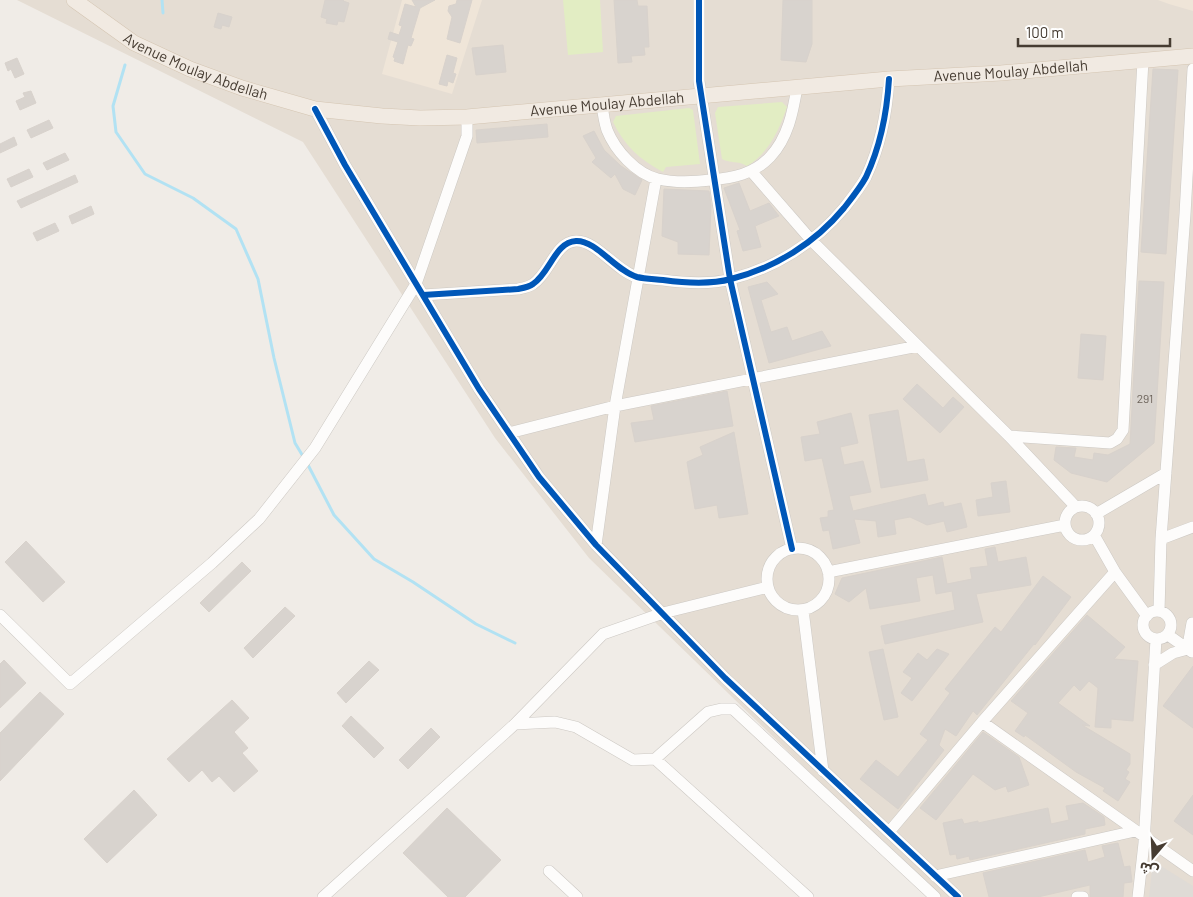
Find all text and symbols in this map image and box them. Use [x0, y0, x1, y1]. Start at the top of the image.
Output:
scale bar [1018, 15, 1170, 47]
text: 100 m [1026, 23, 1064, 41]
street label: Avenue Moulay Abdellah [120, 28, 270, 103]
street label: Avenue Moulay Abdellah [933, 55, 1089, 85]
street label: Avenue Moulay Abdellah [529, 87, 685, 119]
house number: 291 [1137, 391, 1153, 405]
north arrow [1128, 832, 1178, 882]
text: ش [1137, 859, 1160, 881]

